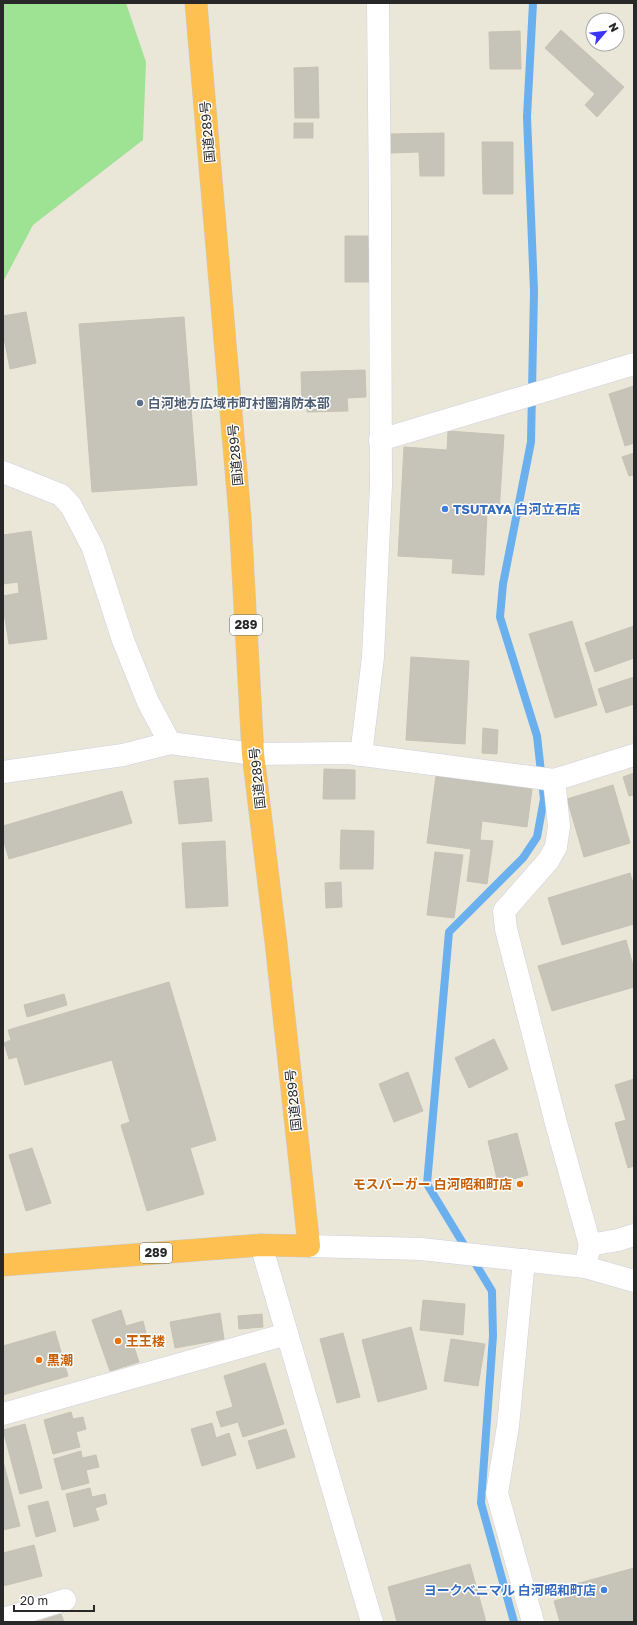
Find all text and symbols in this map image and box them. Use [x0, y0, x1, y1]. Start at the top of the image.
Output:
north arrow [585, 12, 625, 52]
text: N [607, 20, 622, 34]
street label: 国道289号 [196, 100, 218, 164]
place label: 白河地方広域市町村圏消防本部 [148, 395, 330, 411]
marker: 白河地方広域市町村圏消防本部 [135, 398, 145, 408]
street label: 国道289号 [224, 423, 246, 487]
place label: TSUTAYA 白河立石店 [453, 501, 581, 517]
marker: TSUTAYA 白河立石店 [440, 504, 450, 514]
road number: 289 [230, 615, 262, 635]
street label: 国道289号 [246, 746, 268, 810]
street label: 国道289号 [282, 1068, 304, 1132]
place label: モスバーガー 白河昭和町店 [353, 1176, 512, 1192]
marker: モスバーガー 白河昭和町店 [515, 1179, 525, 1189]
road number: 289 [140, 1243, 172, 1263]
place label: 王王楼 [126, 1333, 165, 1349]
marker: 王王楼 [113, 1336, 123, 1346]
place label: 黒潮 [47, 1352, 73, 1368]
marker: 黒潮 [34, 1355, 44, 1365]
place label: ヨークベニマル 白河昭和町店 [424, 1582, 596, 1598]
marker: ヨークベニマル 白河昭和町店 [599, 1585, 609, 1595]
scale bar [14, 1587, 94, 1613]
text: 20 m [20, 1593, 48, 1608]

